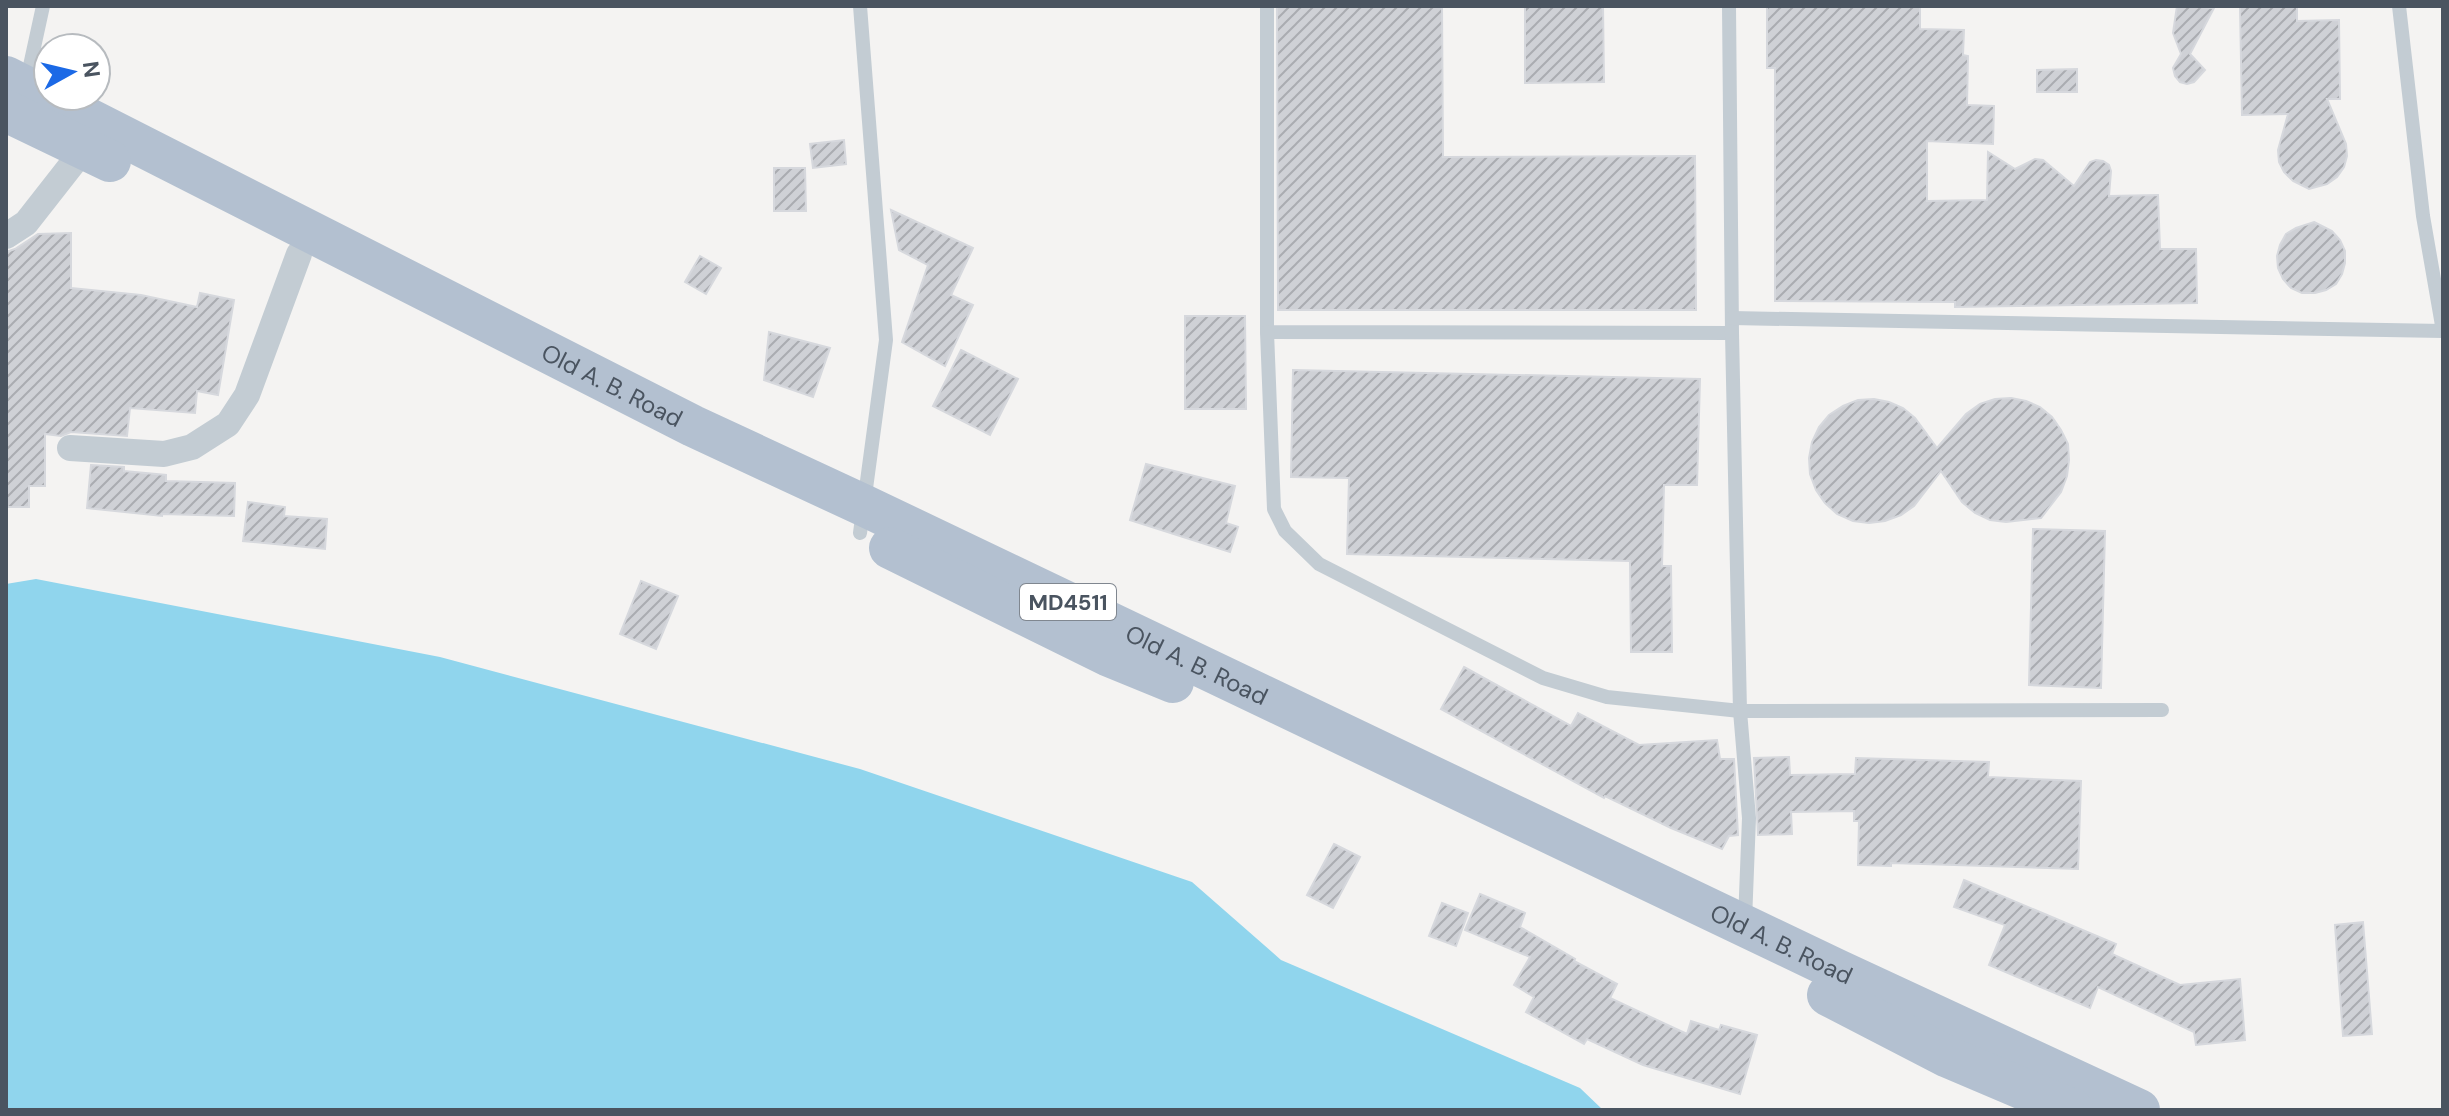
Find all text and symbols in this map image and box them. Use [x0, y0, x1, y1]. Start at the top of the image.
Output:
north arrow [32, 32, 112, 112]
text: N [76, 59, 107, 79]
street label: Old A. B. Road [537, 336, 688, 434]
road number: MD4511 [1020, 584, 1116, 620]
street label: Old A. B. Road [1121, 617, 1273, 712]
street label: Old A. B. Road [1705, 896, 1858, 991]

